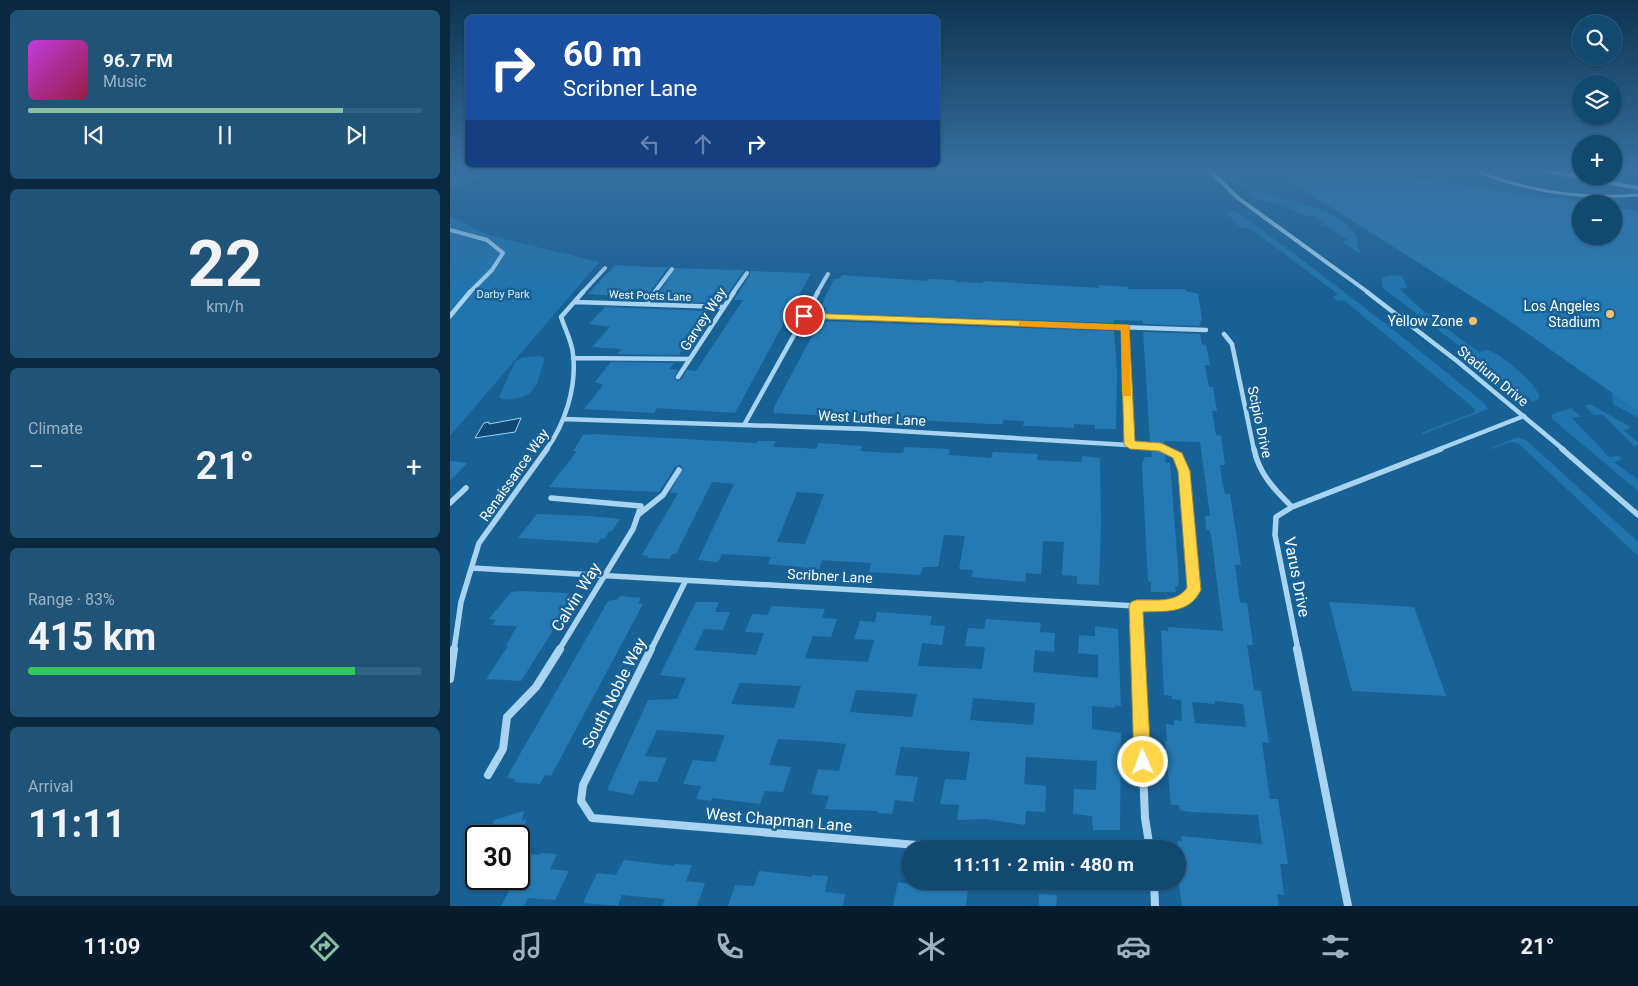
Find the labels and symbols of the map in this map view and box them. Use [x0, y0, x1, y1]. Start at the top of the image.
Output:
street label: Garvey Way [677, 284, 730, 354]
park label: Darby Park [476, 288, 530, 301]
street label: West Poets Lane [609, 288, 691, 304]
pin [783, 295, 825, 337]
place label: Los Angeles Stadium [1524, 298, 1600, 330]
marker: Los Angeles Stadium [1604, 308, 1616, 320]
place label: Yellow Zone [1387, 313, 1463, 329]
marker: Yellow Zone [1467, 315, 1479, 327]
street label: Stadium Drive [1454, 342, 1532, 410]
street label: Scipio Drive [1245, 385, 1275, 459]
street label: West Luther Lane [818, 407, 926, 429]
street label: Renaissance Way [476, 425, 552, 524]
street label: Varus Drive [1280, 535, 1314, 619]
street label: Calvin Way [547, 559, 605, 635]
street label: Scribner Lane [787, 566, 873, 586]
street label: South Noble Way [578, 634, 650, 751]
position arrow [1116, 735, 1168, 787]
street label: West Chapman Lane [705, 804, 853, 836]
speed limit sign: 30 [465, 825, 530, 890]

